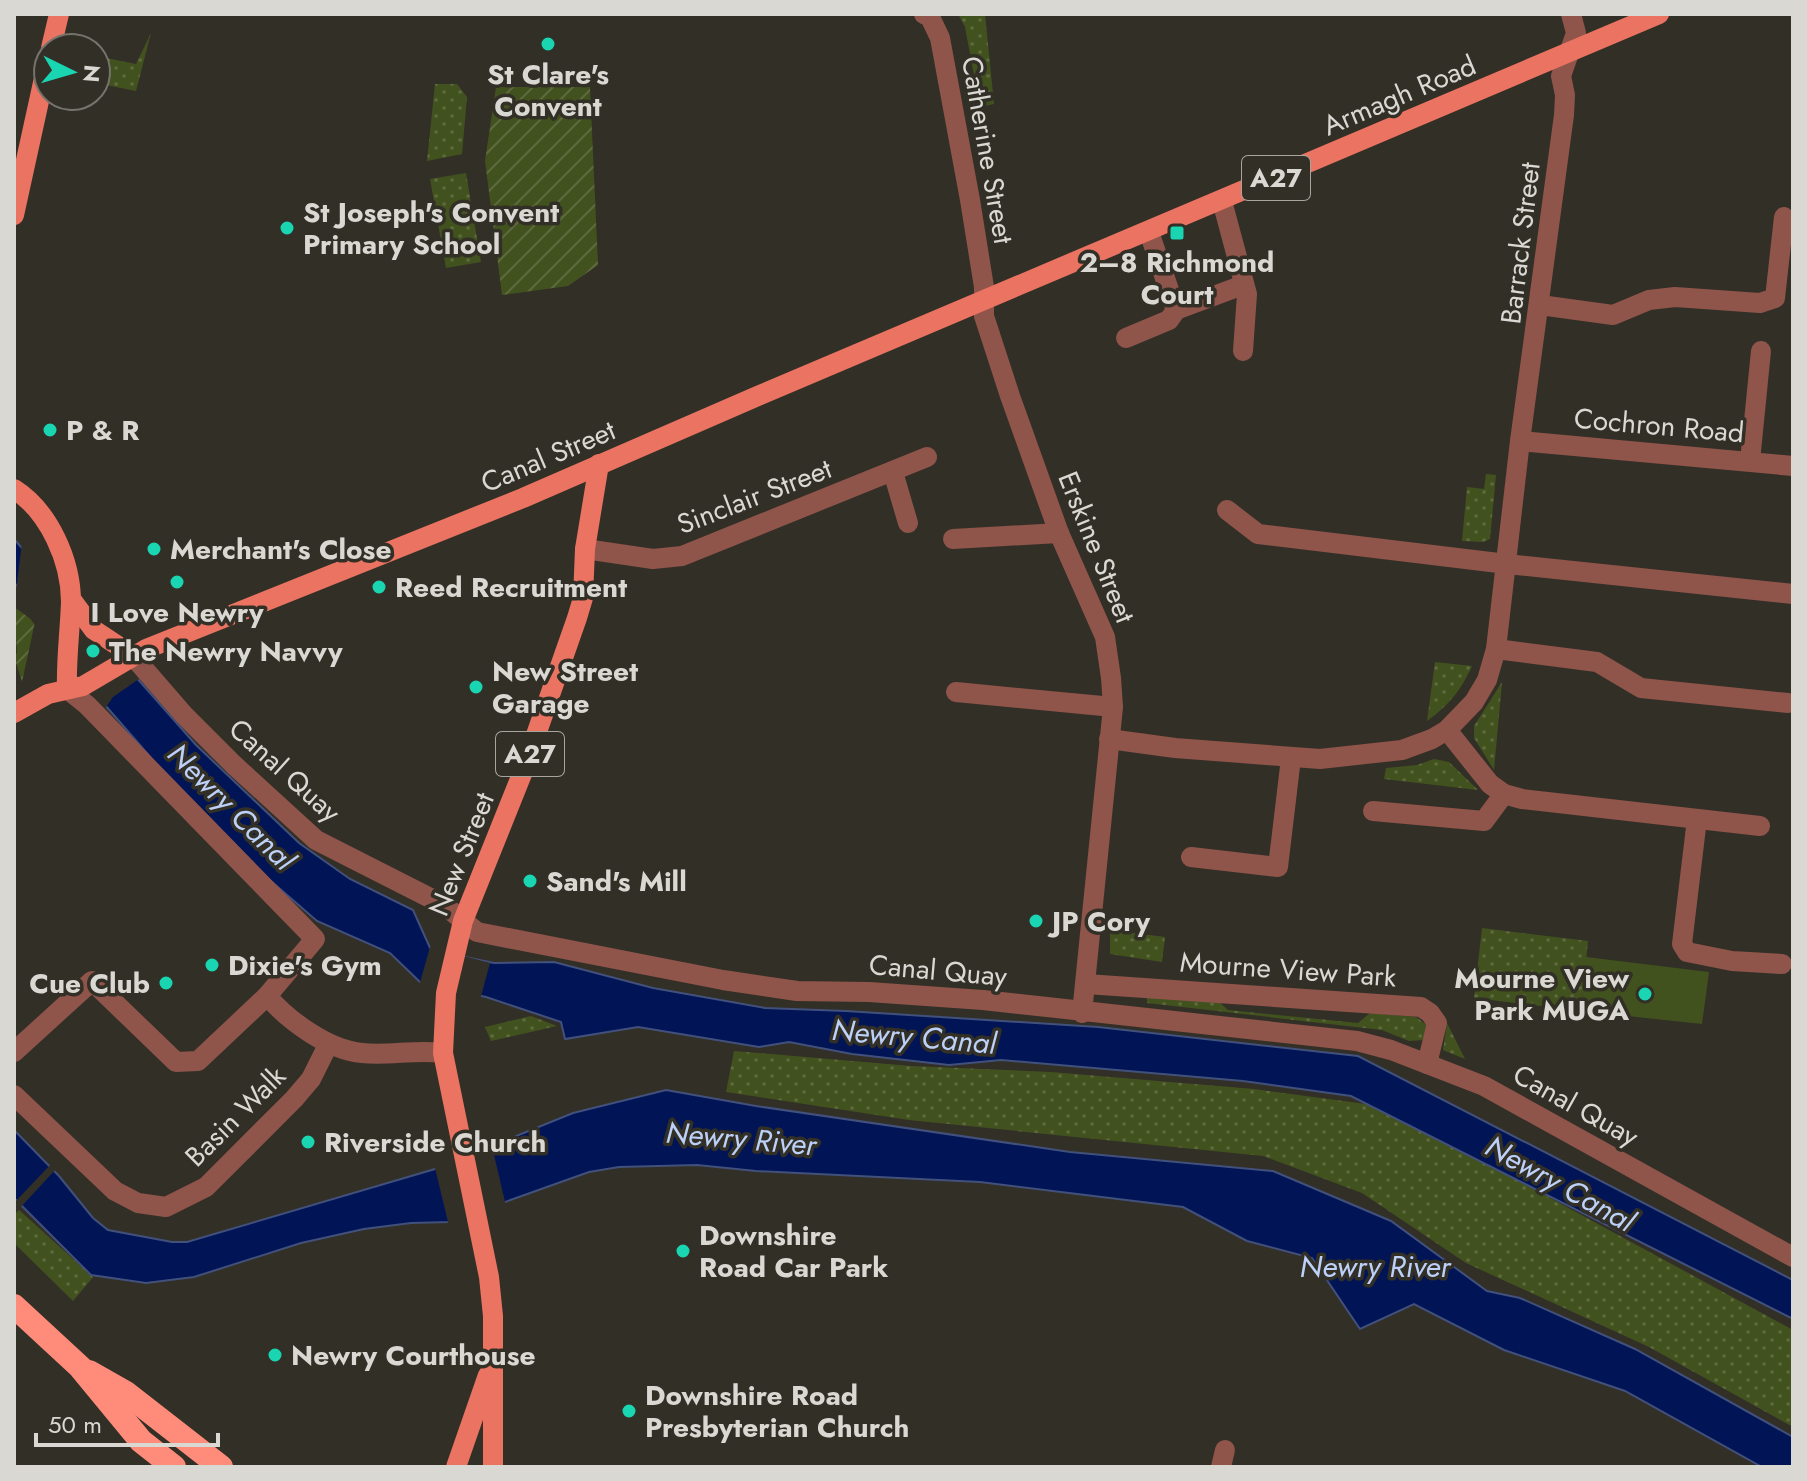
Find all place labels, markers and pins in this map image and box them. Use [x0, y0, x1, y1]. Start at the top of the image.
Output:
marker: St Clare's Convent [539, 35, 557, 53]
place label: St Clare's Convent [487, 54, 609, 127]
place label: St Joseph's Convent Primary School [303, 192, 559, 265]
marker: St Joseph's Convent Primary School [278, 219, 296, 237]
marker: 2–8 Richmond Court [1168, 224, 1186, 242]
place label: 2–8 Richmond Court [1080, 242, 1274, 315]
place label: P & R [66, 410, 139, 451]
marker: P & R [41, 421, 59, 439]
place label: Merchant's Close [170, 529, 391, 570]
marker: Merchant's Close [145, 540, 163, 558]
place label: Reed Recruitment [395, 567, 627, 608]
marker: I Love Newry [168, 573, 186, 591]
marker: Reed Recruitment [370, 578, 388, 596]
place label: I Love Newry [90, 592, 264, 633]
place label: The Newry Navvy [109, 631, 343, 672]
marker: The Newry Navvy [84, 642, 102, 660]
place label: New Street Garage [492, 651, 638, 724]
marker: New Street Garage [467, 678, 485, 696]
place label: Sand's Mill [546, 861, 687, 902]
marker: Sand's Mill [521, 872, 539, 890]
place label: JP Cory [1047, 901, 1151, 942]
marker: JP Cory [1027, 912, 1045, 930]
place label: Dixie's Gym [228, 945, 382, 986]
marker: Dixie's Gym [203, 956, 221, 974]
place label: Mourne View Park MUGA [1454, 958, 1630, 1031]
place label: Cue Club [29, 963, 150, 1004]
marker: Cue Club [157, 974, 175, 992]
marker: Mourne View Park MUGA [1636, 985, 1654, 1003]
place label: Riverside Church [324, 1122, 546, 1163]
marker: Riverside Church [299, 1133, 317, 1151]
place label: Downshire Road Car Park [699, 1215, 888, 1288]
marker: Downshire Road Car Park [674, 1242, 692, 1260]
place label: Newry Courthouse [291, 1335, 536, 1376]
marker: Newry Courthouse [266, 1346, 284, 1364]
place label: Downshire Road Presbyterian Church [645, 1375, 910, 1448]
marker: Downshire Road Presbyterian Church [620, 1402, 638, 1420]

